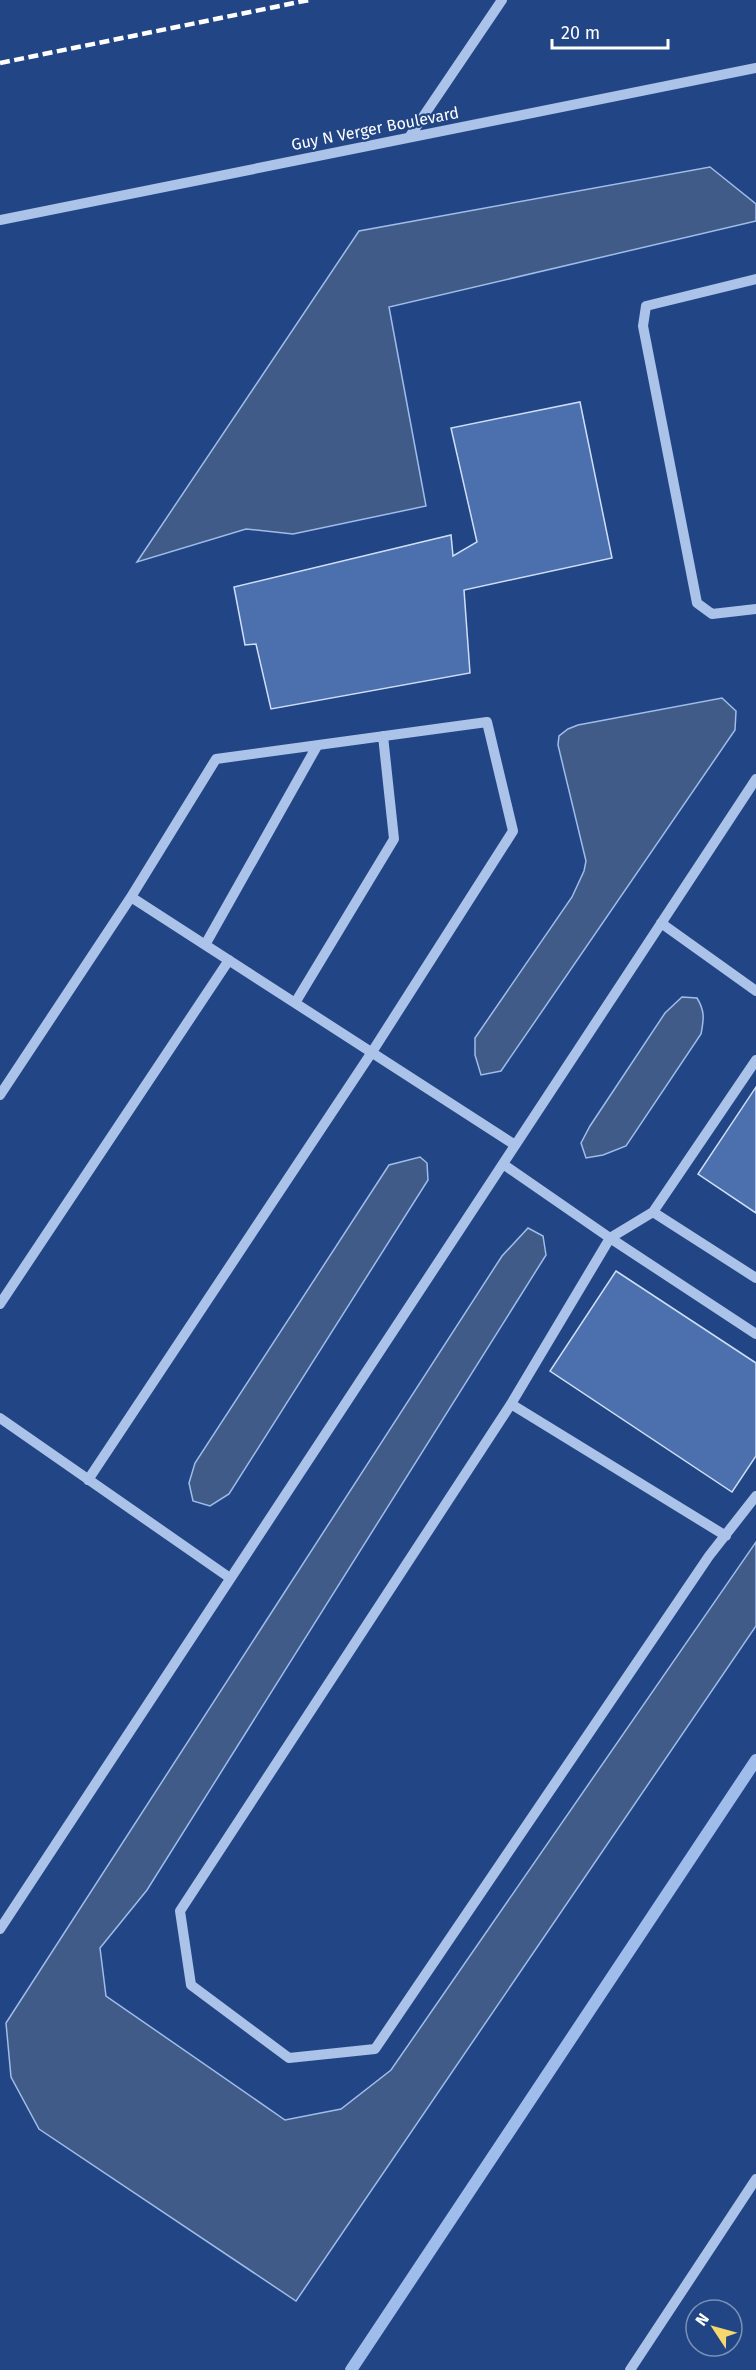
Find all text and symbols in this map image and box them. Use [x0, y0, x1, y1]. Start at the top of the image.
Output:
scale bar [552, 12, 668, 50]
text: 20 m [561, 22, 600, 44]
street label: Guy N Verger Boulevard [290, 103, 460, 154]
north arrow [684, 2298, 744, 2358]
text: N [691, 2310, 713, 2329]

